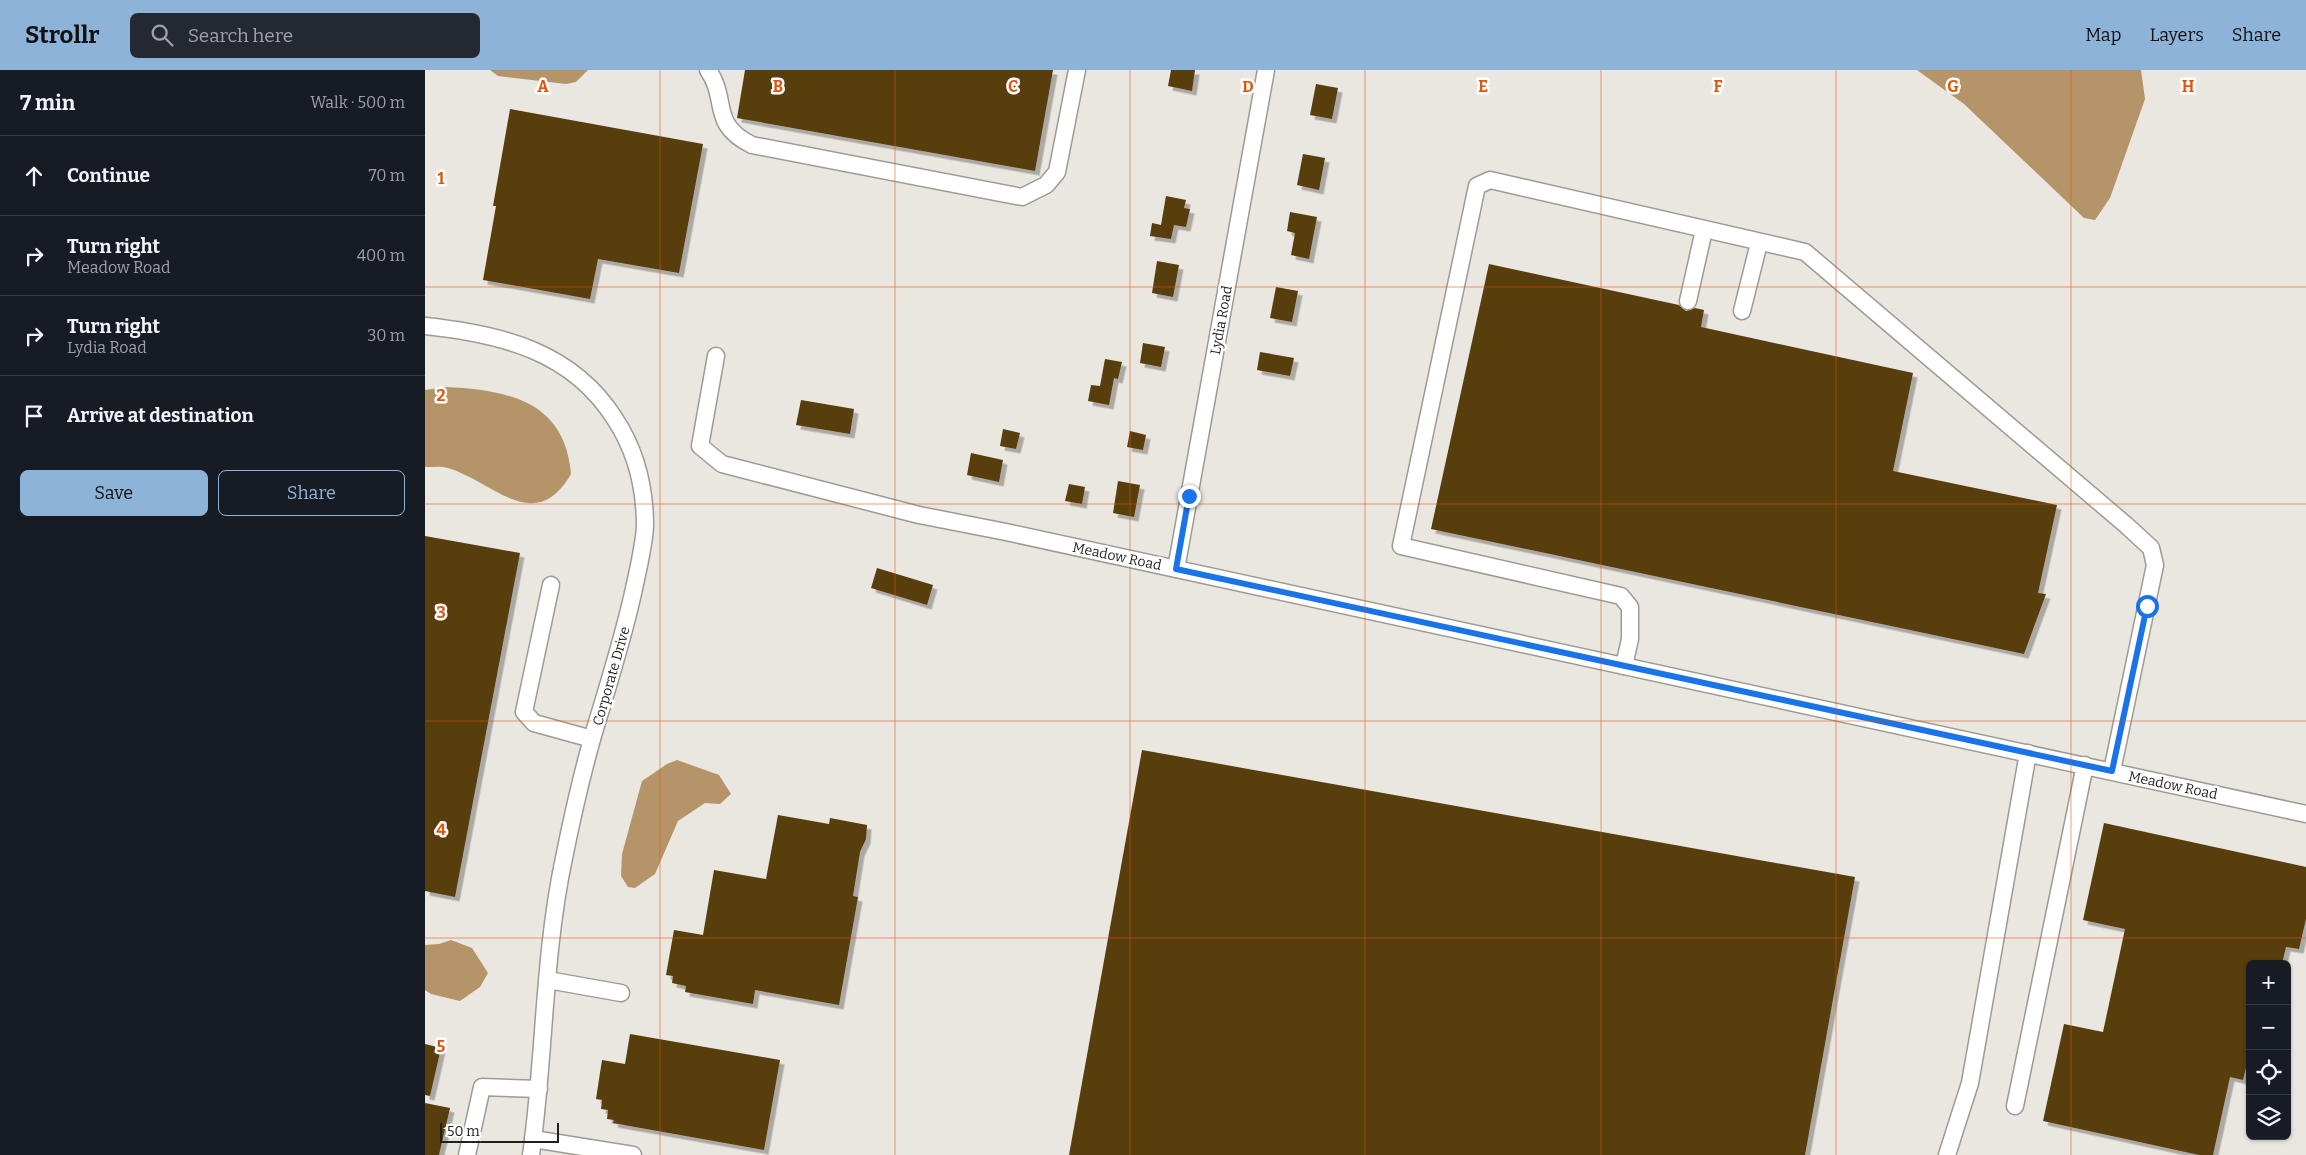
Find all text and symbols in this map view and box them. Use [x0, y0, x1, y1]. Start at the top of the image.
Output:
search box [130, 13, 480, 58]
text: Strollr [25, 21, 100, 49]
icon: search [148, 21, 176, 49]
text: Search here [188, 24, 293, 47]
text: Map [2085, 24, 2121, 46]
text: Layers [2149, 24, 2204, 46]
text: Share [2232, 24, 2281, 46]
text: A [537, 77, 549, 96]
text: B [773, 77, 783, 96]
text: C [1008, 77, 1018, 96]
text: D [1242, 77, 1254, 96]
text: E [1478, 77, 1488, 96]
text: F [1714, 77, 1723, 96]
text: G [1947, 77, 1959, 96]
text: H [2182, 77, 2195, 96]
text: 7 min [20, 90, 75, 116]
text: Walk · 500 m [310, 93, 405, 112]
icon: ahead [20, 162, 48, 190]
text: Continue [67, 164, 150, 187]
text: 70 m [369, 166, 405, 185]
text: 1 [438, 169, 445, 188]
text: Turn right [67, 235, 160, 258]
icon: right [20, 242, 48, 270]
text: 400 m [357, 246, 405, 265]
text: Meadow Road [67, 258, 171, 277]
street label: Lydia Road [1207, 284, 1236, 356]
text: Turn right [67, 315, 160, 338]
icon: right [20, 322, 48, 350]
text: 30 m [367, 326, 405, 345]
text: Lydia Road [67, 338, 147, 357]
text: 2 [436, 386, 446, 405]
icon: arrive [20, 402, 48, 430]
text: Arrive at destination [67, 404, 254, 427]
button: Save [20, 470, 208, 516]
button: Share [218, 470, 405, 516]
route end [1178, 485, 1201, 508]
street label: Meadow Road [1071, 539, 1163, 574]
route start [2136, 595, 2159, 618]
text: 3 [436, 603, 446, 622]
street label: Corporate Drive [589, 625, 634, 728]
street label: Meadow Road [2127, 768, 2219, 803]
text: 4 [436, 820, 446, 839]
map controls [2246, 960, 2291, 1140]
button: + [2246, 960, 2291, 1005]
button: − [2246, 1005, 2291, 1050]
text: 5 [437, 1037, 446, 1056]
button: locate [2246, 1050, 2291, 1095]
button: layers [2246, 1095, 2291, 1140]
scale bar [440, 1120, 559, 1143]
text: 50 m [447, 1123, 480, 1140]

